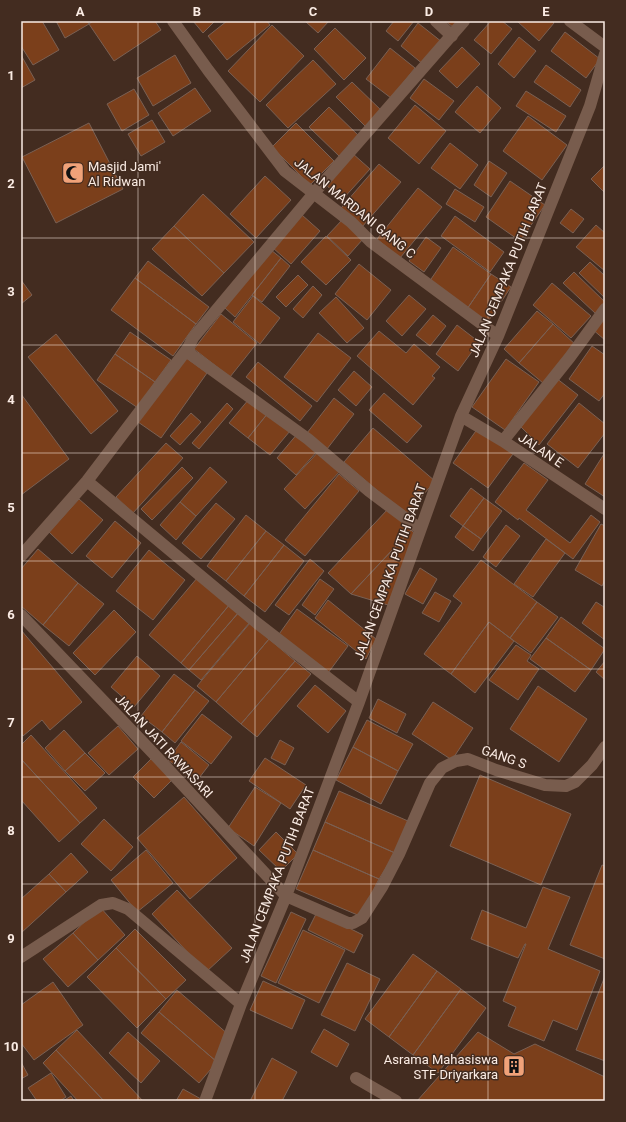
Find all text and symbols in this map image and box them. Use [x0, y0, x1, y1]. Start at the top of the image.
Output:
text: A [76, 4, 85, 19]
text: B [193, 4, 201, 19]
text: C [309, 4, 318, 19]
text: D [425, 4, 433, 19]
text: E [542, 4, 550, 19]
text: 1 [7, 68, 15, 83]
street label: JALAN MARDANI GANG C [291, 154, 419, 262]
place label: Masjid Jami' Al Ridwan [88, 159, 161, 189]
mosque icon: Masjid Jami' Al Ridwan [60, 160, 86, 186]
text: 2 [7, 176, 15, 191]
street label: JALAN CEMPAKA PUTIH BARAT [466, 180, 550, 359]
text: 3 [7, 284, 15, 299]
text: 4 [7, 392, 15, 407]
street label: JALAN E [516, 430, 566, 470]
street label: JALAN CEMPAKA PUTIH BARAT [351, 481, 429, 662]
text: 5 [7, 500, 15, 515]
text: 6 [7, 607, 15, 622]
street label: JALAN JATI RAWASARI [112, 691, 216, 801]
text: 7 [7, 715, 15, 730]
street label: GANG S [480, 742, 529, 772]
street label: JALAN CEMPAKA PUTIH BARAT [237, 785, 318, 965]
text: 8 [7, 823, 15, 838]
text: 9 [7, 931, 15, 946]
text: 10 [4, 1039, 18, 1054]
place label: Asrama Mahasiswa STF Driyarkara [384, 1052, 498, 1082]
building icon: Asrama Mahasiswa STF Driyarkara [501, 1053, 527, 1079]

